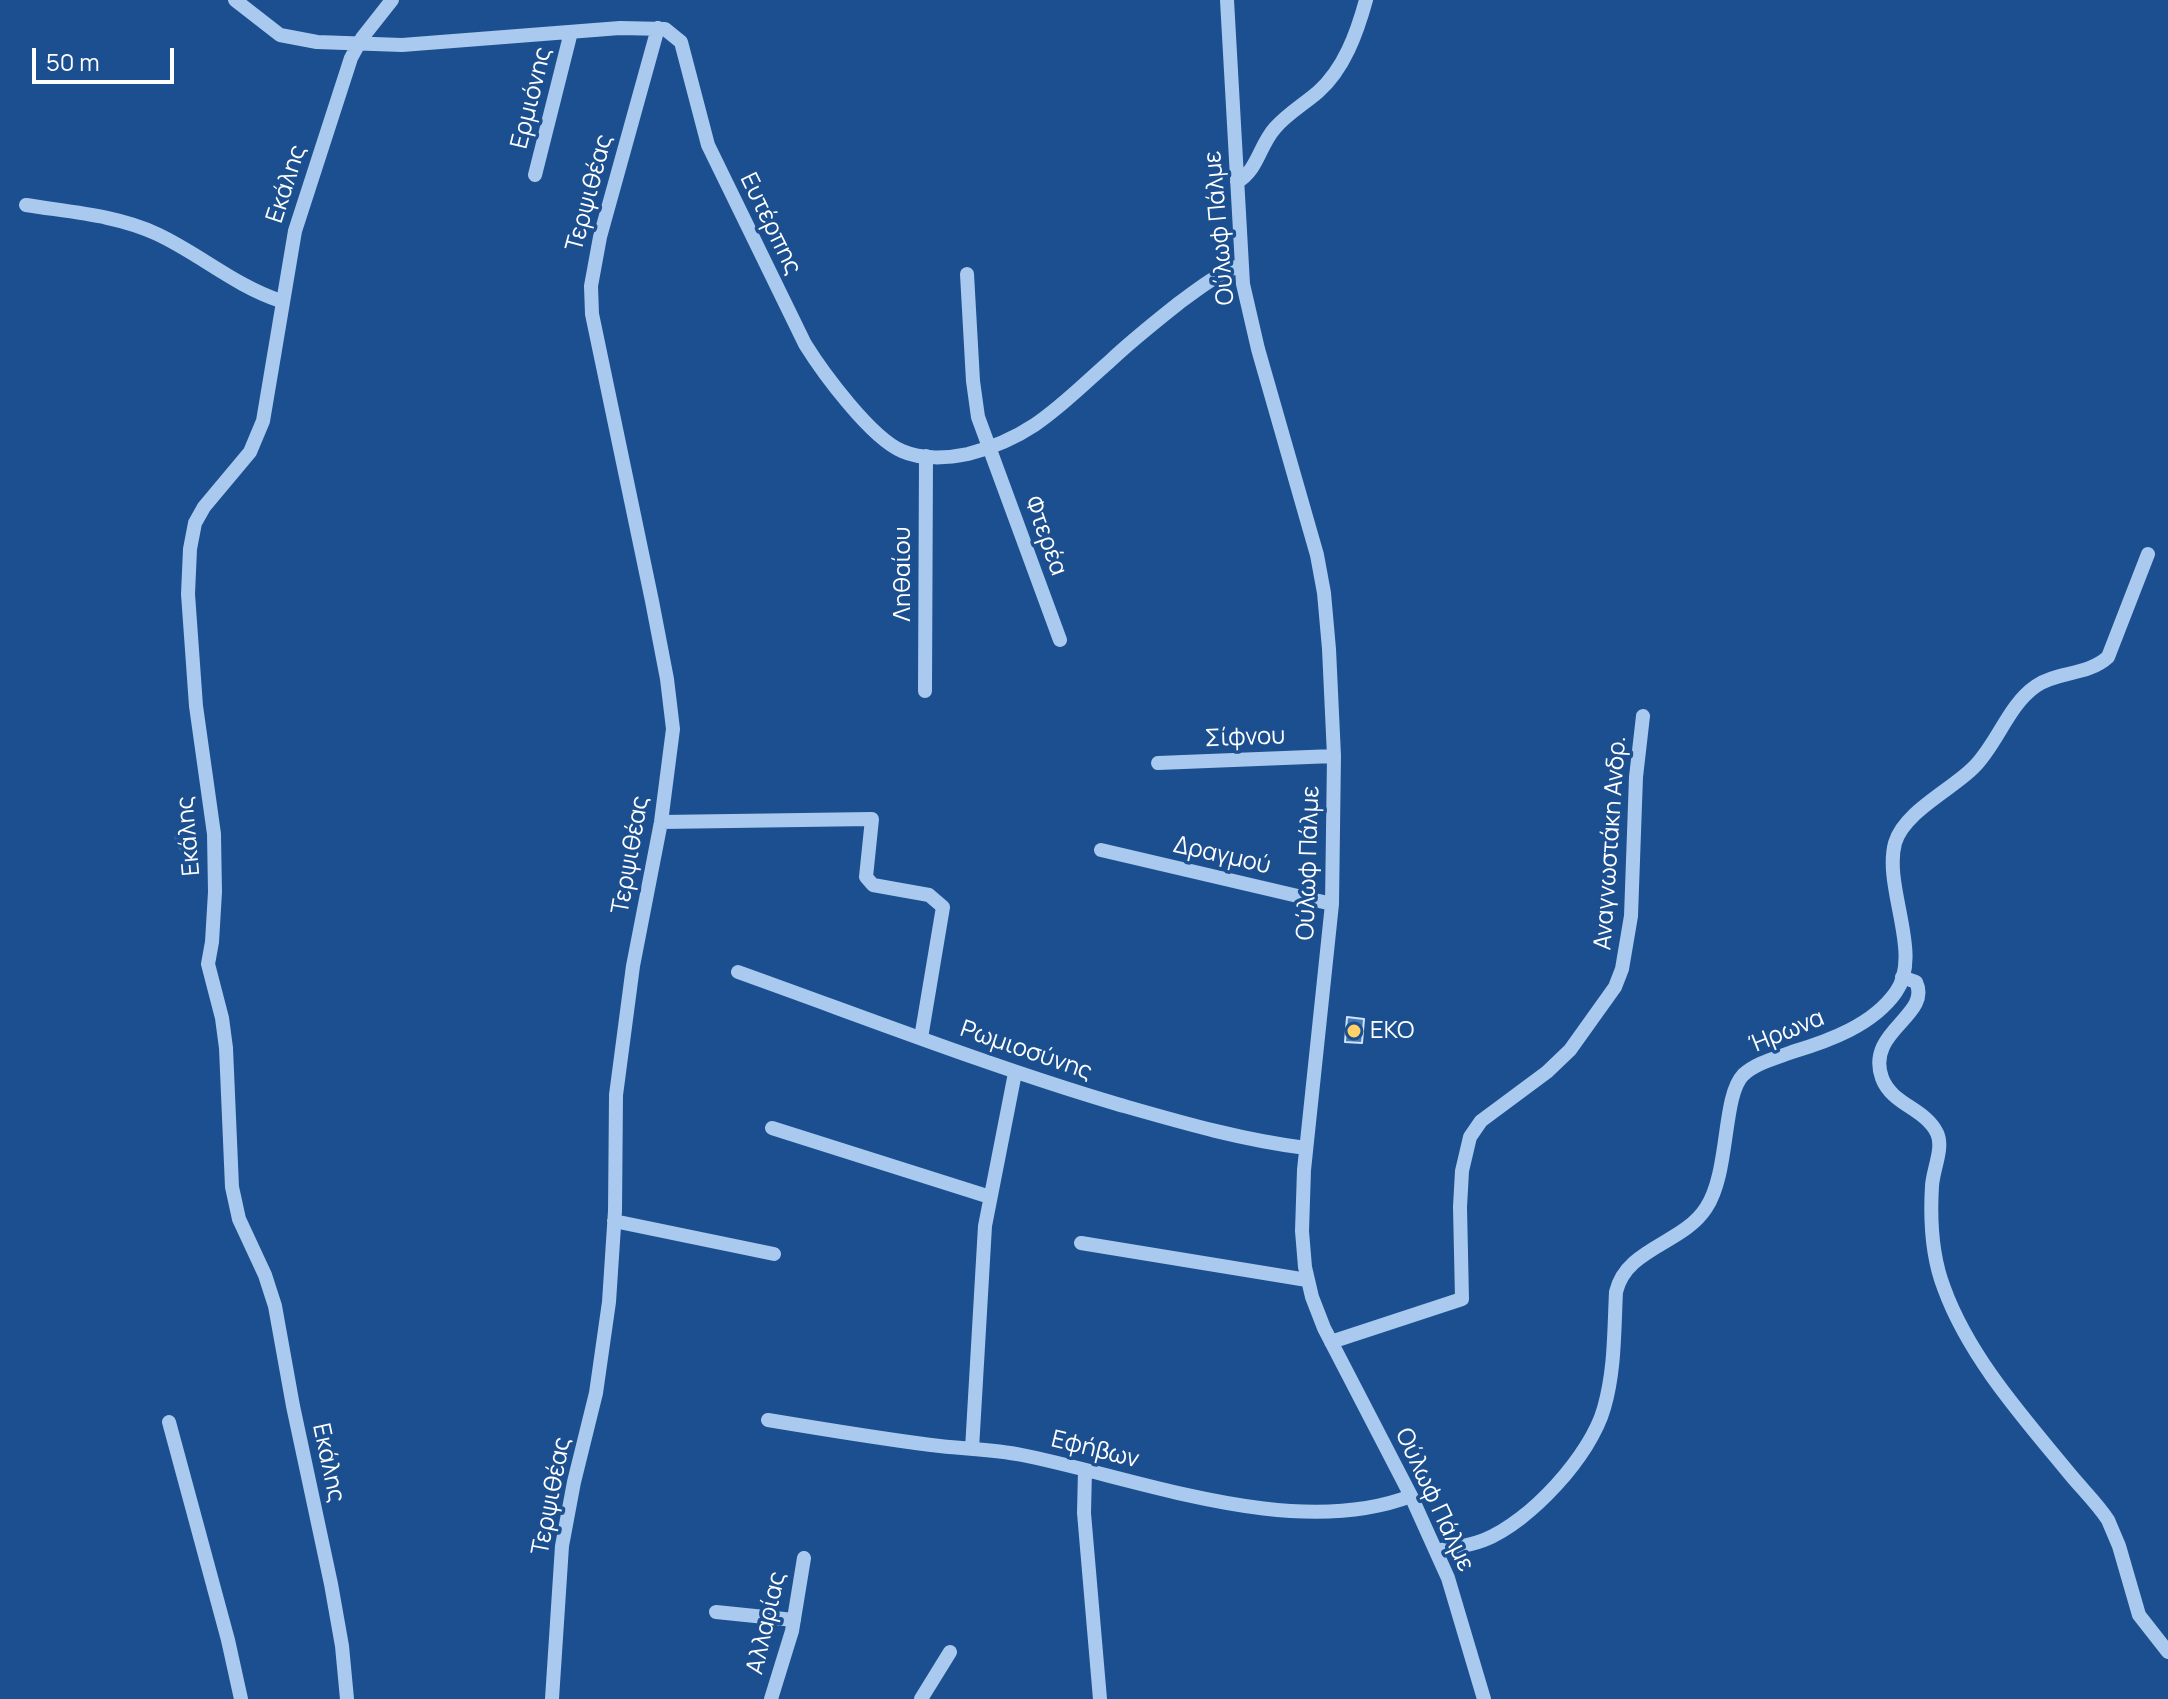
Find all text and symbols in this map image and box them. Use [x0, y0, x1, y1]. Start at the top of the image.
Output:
scale bar [36, 32, 178, 82]
street label: Ερμιόνης [505, 44, 559, 152]
text: 50 m [46, 45, 100, 78]
street label: Τερψιθέας [561, 132, 619, 254]
street label: Εκάλης [261, 141, 313, 227]
street label: Ούλωφ Πάλμε [1199, 150, 1241, 306]
street label: Ευτέρπης [733, 168, 807, 280]
street label: Φτερέα [1017, 492, 1073, 580]
street label: Ληθαίου [889, 526, 917, 622]
street label: Σίφνου [1204, 722, 1286, 754]
street label: Αναγνωστάκη Ανδρ. [1589, 735, 1633, 951]
street label: Ούλωφ Πάλμε [1292, 785, 1326, 941]
street label: Τερψιθέας [606, 794, 656, 916]
street label: Εκάλης [171, 795, 207, 877]
street label: Δραγμού [1171, 831, 1273, 881]
street label: Ήρωνα [1745, 1004, 1829, 1060]
street label: Ρωμιοσύνης [956, 1015, 1096, 1087]
place label: EKO [1370, 1017, 1414, 1045]
marker: EKO [1345, 1022, 1363, 1040]
street label: Εκάλης [306, 1421, 350, 1505]
street label: Ούλωφ Πάλμε [1388, 1424, 1480, 1576]
street label: Εφήβων [1048, 1425, 1142, 1475]
street label: Τερψιθέας [526, 1435, 578, 1557]
street label: Αλλαρίας [741, 1569, 793, 1677]

